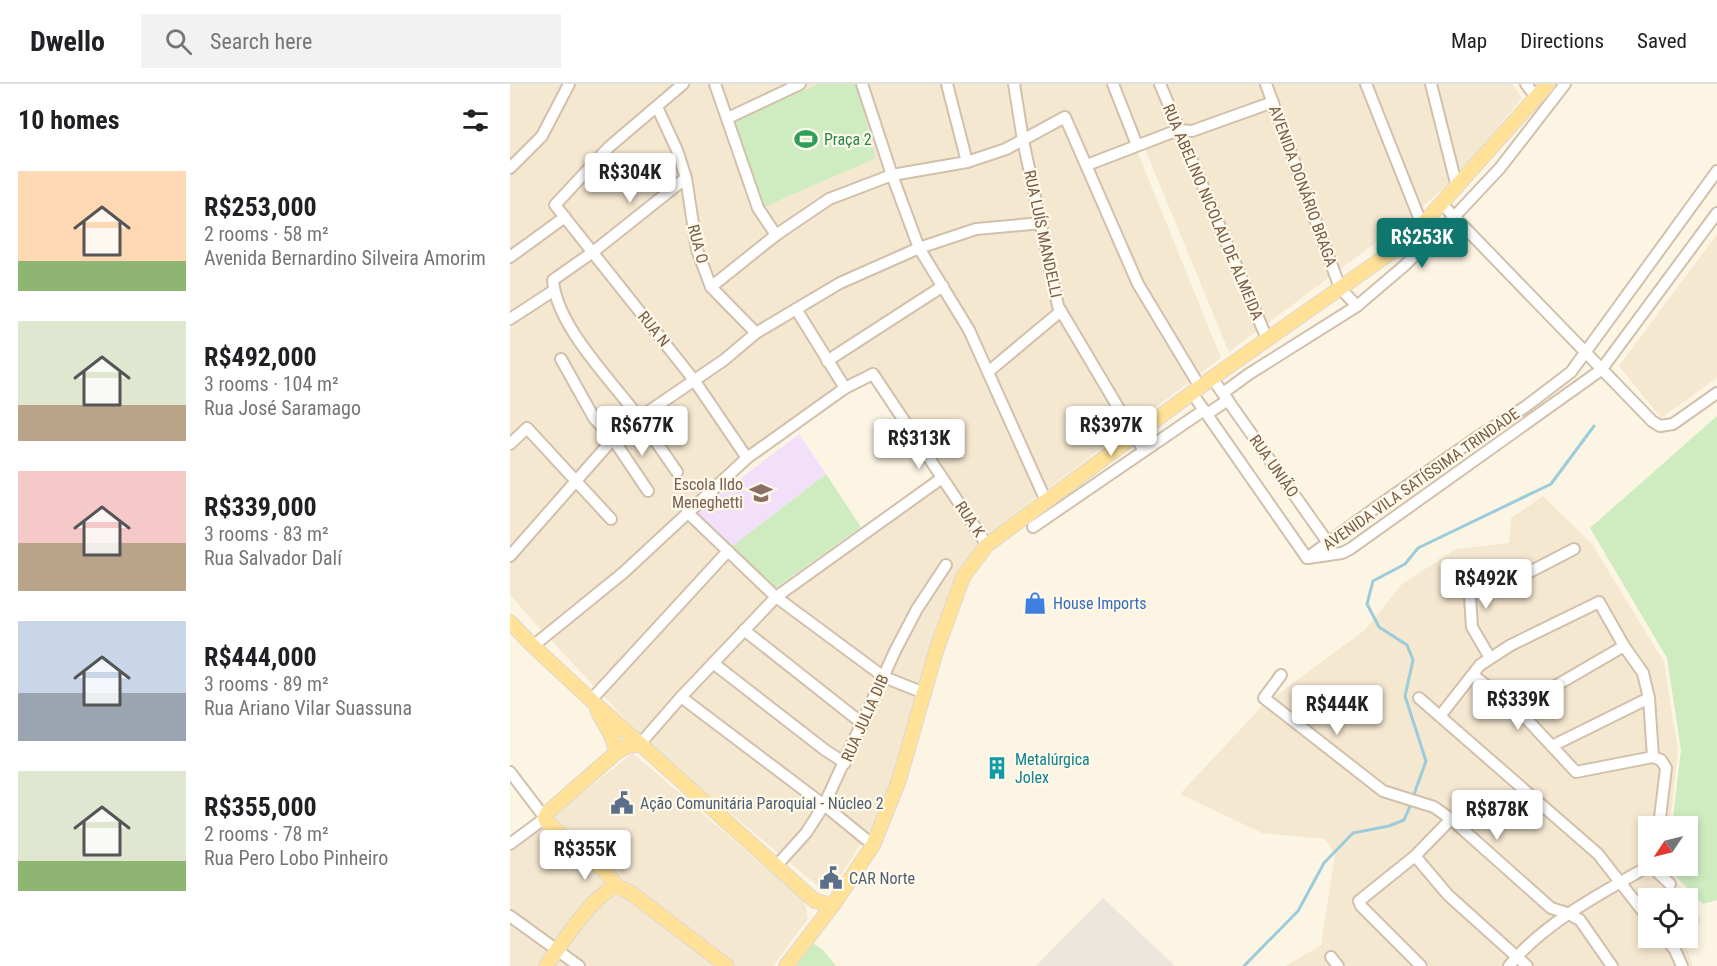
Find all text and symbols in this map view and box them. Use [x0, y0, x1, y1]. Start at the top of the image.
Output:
search box [141, 14, 561, 68]
text: Dwello [30, 25, 105, 58]
icon: search [162, 25, 195, 58]
text: Search here [210, 29, 312, 54]
text: Map [1451, 29, 1487, 53]
text: Directions [1520, 29, 1604, 53]
text: Saved [1637, 29, 1687, 53]
street label: RUA ABELINO NICOLAU DE ALMEIDA [1159, 101, 1267, 323]
street label: AVENIDA DONÁRIO BRAGA [1265, 103, 1341, 269]
icon: filters [459, 104, 492, 137]
text: 10 homes [18, 105, 120, 135]
sports icon: Praça 2 [793, 126, 819, 152]
place label: Praça 2 [824, 130, 872, 149]
pin: R$304K [581, 153, 679, 204]
text: R$304K [599, 160, 661, 184]
street label: RUA LUÍS MANDELLI [1020, 168, 1066, 300]
text: R$253,000 [204, 192, 317, 222]
icon: home [66, 195, 138, 267]
pin: R$253K [1373, 218, 1471, 269]
text: 2 rooms · 58 m² [204, 222, 329, 246]
street label: RUA O [684, 222, 712, 266]
text: R$253K [1391, 225, 1453, 249]
text: Avenida Bernardino Silveira Amorim [204, 246, 486, 270]
street label: RUA N [634, 307, 674, 351]
text: R$492,000 [204, 342, 317, 372]
icon: home [66, 345, 138, 417]
text: 3 rooms · 104 m² [204, 372, 339, 396]
text: Rua José Saramago [204, 396, 361, 420]
street label: AVENIDA VILA SATÍSSIMA TRINDADE [1319, 404, 1523, 554]
pin: R$677K [593, 406, 691, 457]
pin: R$397K [1062, 406, 1160, 457]
text: R$677K [611, 413, 673, 437]
text: R$397K [1080, 413, 1142, 437]
pin: R$313K [870, 419, 968, 470]
text: R$313K [888, 426, 950, 450]
street label: RUA UNIÃO [1246, 430, 1303, 501]
place label: Escola Ildo Meneghetti [672, 475, 743, 512]
school or university icon: Escola Ildo Meneghetti [748, 480, 774, 506]
text: R$339,000 [204, 492, 317, 522]
icon: home [66, 495, 138, 567]
street label: RUA K [951, 498, 989, 541]
text: 3 rooms · 83 m² [204, 522, 329, 546]
text: Rua Salvador Dalí [204, 546, 342, 570]
pin: R$492K [1437, 559, 1535, 610]
text: R$492K [1455, 566, 1517, 590]
shop icon: House Imports [1022, 590, 1048, 616]
place label: House Imports [1053, 594, 1146, 613]
text: R$444,000 [204, 642, 317, 672]
icon: home [66, 645, 138, 717]
street label: RUA JULIA DIB [837, 671, 893, 765]
text: 3 rooms · 89 m² [204, 672, 329, 696]
pin: R$339K [1469, 680, 1567, 731]
pin: R$444K [1288, 685, 1386, 736]
text: R$339K [1487, 687, 1549, 711]
text: R$444K [1306, 692, 1368, 716]
text: Rua Ariano Vilar Suassuna [204, 696, 412, 720]
place label: Metalúrgica Jolex [1015, 750, 1090, 787]
building icon: Metalúrgica Jolex [984, 755, 1010, 781]
public building icon: Ação Comunitária Paroquial - Núcleo 2 [609, 790, 635, 816]
pin: R$878K [1448, 790, 1546, 841]
text: R$355,000 [204, 792, 317, 822]
place label: Ação Comunitária Paroquial - Núcleo 2 [640, 794, 884, 813]
icon: home [66, 795, 138, 867]
text: R$878K [1466, 797, 1528, 821]
north arrow [1638, 816, 1698, 876]
map controls [1638, 816, 1698, 948]
text: 2 rooms · 78 m² [204, 822, 329, 846]
pin: R$355K [536, 830, 634, 881]
text: R$355K [554, 837, 616, 861]
text: Rua Pero Lobo Pinheiro [204, 846, 388, 870]
public building icon: CAR Norte [818, 865, 844, 891]
place label: CAR Norte [849, 869, 915, 888]
button: locate [1638, 888, 1698, 948]

